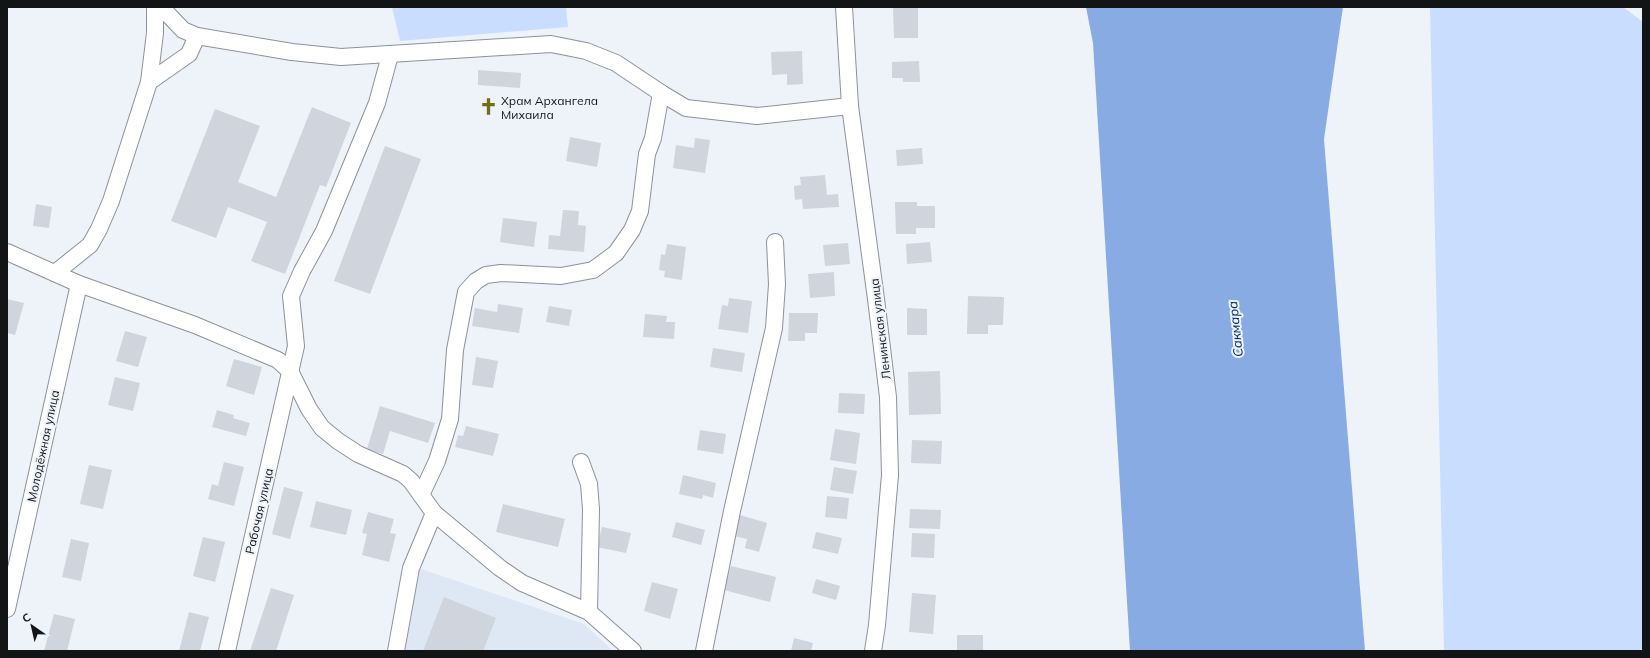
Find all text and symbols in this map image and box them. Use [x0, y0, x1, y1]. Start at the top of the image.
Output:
place label: Храм Архангела Михаила [501, 93, 598, 122]
church icon: Храм Архангела Михаила [478, 97, 498, 117]
street label: Ленинская улица [866, 278, 894, 380]
water label: Сакмара [1224, 300, 1246, 358]
street label: Молодёжная улица [24, 389, 62, 503]
street label: Рабочая улица [242, 467, 276, 555]
north arrow [12, 606, 52, 646]
text: С [19, 610, 34, 626]

